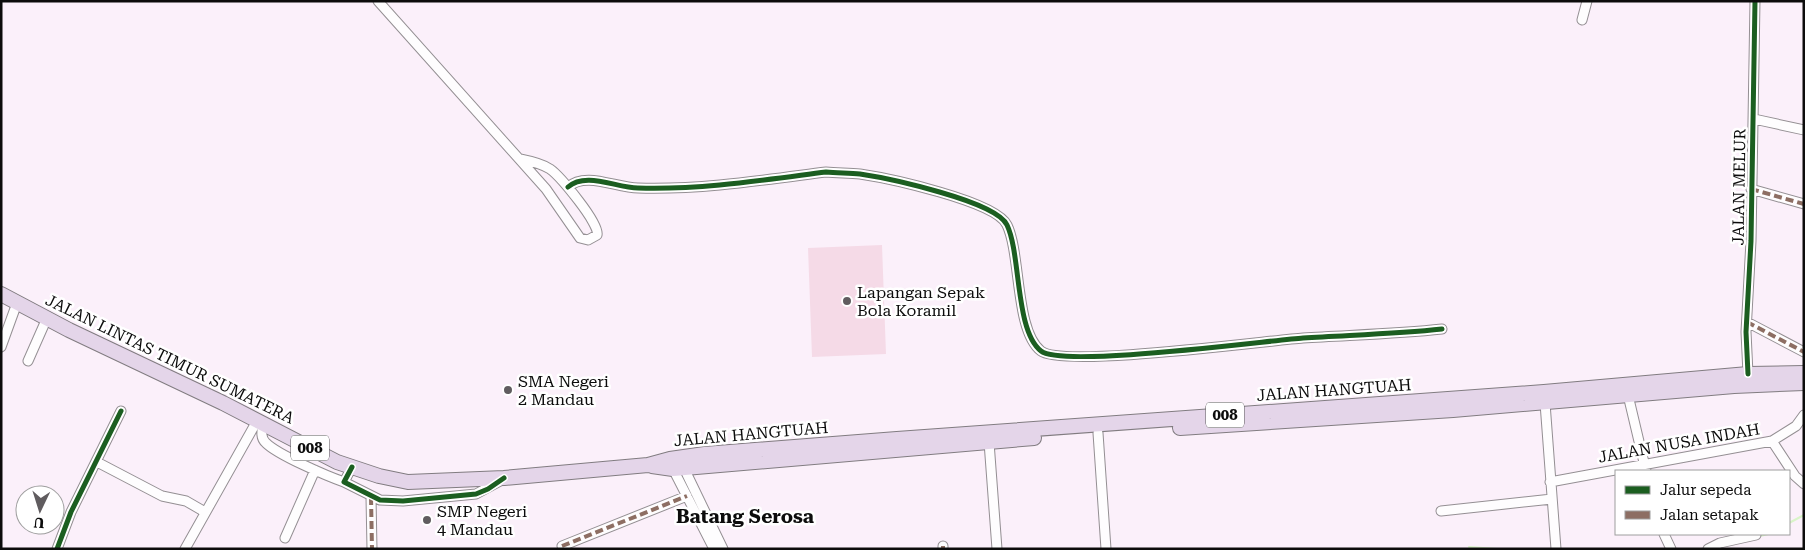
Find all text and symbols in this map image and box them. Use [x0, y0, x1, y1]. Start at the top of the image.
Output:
street label: JALAN MELUR [1728, 128, 1750, 246]
place label: Lapangan Sepak Bola Koramil [857, 283, 985, 320]
street label: JALAN LINTAS TIMUR SUMATERA [43, 290, 298, 428]
marker: Lapangan Sepak Bola Koramil [841, 295, 853, 307]
place label: SMA Negeri 2 Mandau [518, 372, 609, 409]
street label: JALAN HANGTUAH [1256, 375, 1412, 405]
marker: SMA Negeri 2 Mandau [502, 384, 514, 396]
road number: 008 [1206, 402, 1244, 428]
street label: JALAN HANGTUAH [673, 418, 829, 450]
street label: JALAN NUSA INDAH [1597, 419, 1761, 467]
road number: 008 [291, 436, 329, 460]
legend [1615, 470, 1790, 535]
text: Jalur sepeda [1660, 481, 1751, 499]
north arrow [15, 485, 65, 535]
place label: SMP Negeri 4 Mandau [437, 502, 527, 539]
district label: Batang Serosa [676, 505, 814, 528]
text: Jalan setapak [1660, 506, 1759, 524]
marker: SMP Negeri 4 Mandau [421, 514, 433, 526]
text: U [33, 515, 45, 531]

